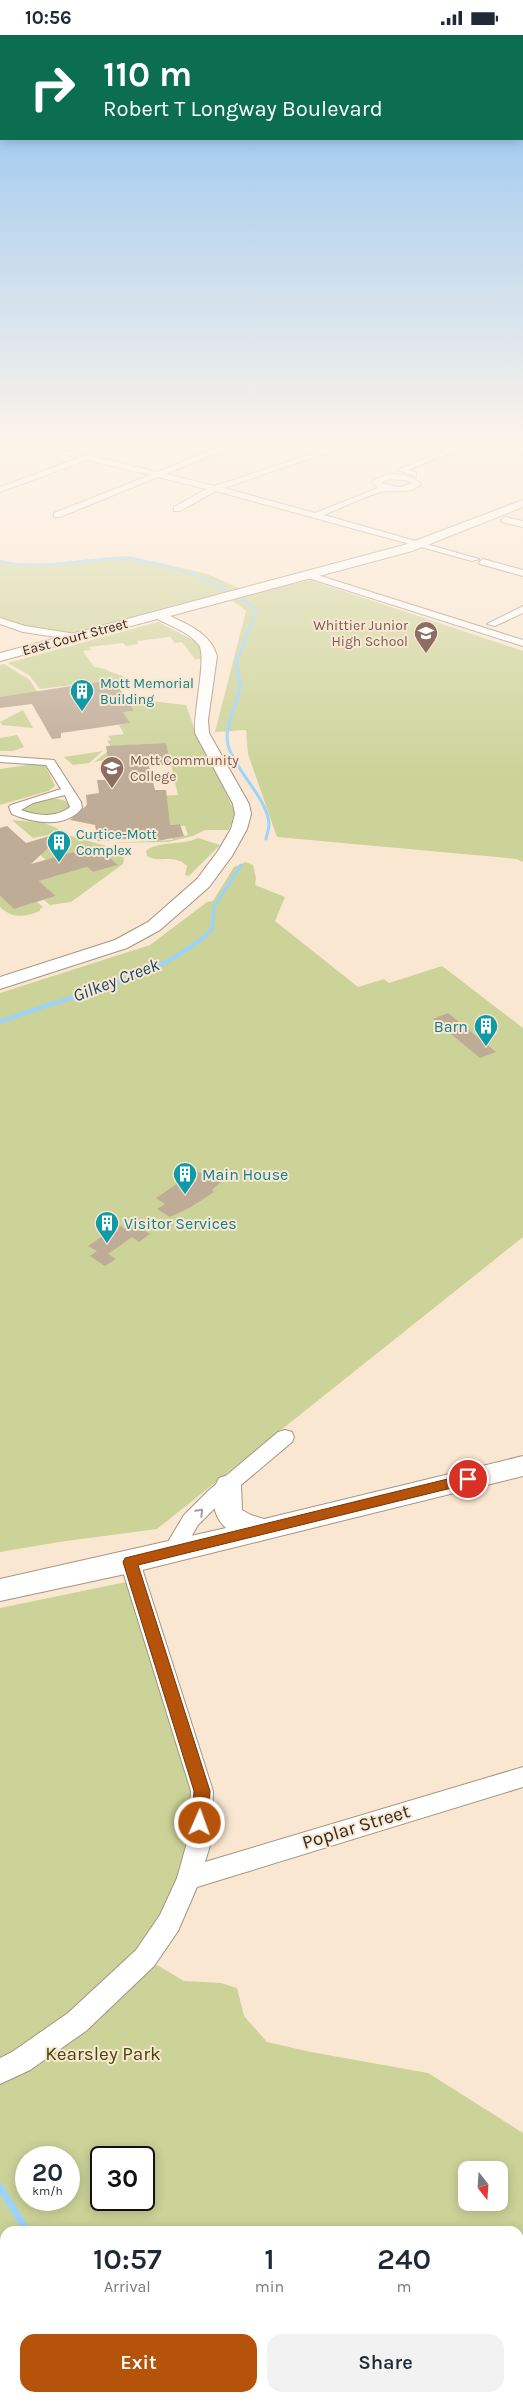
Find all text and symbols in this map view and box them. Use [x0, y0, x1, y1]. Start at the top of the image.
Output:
text: 10:56 [25, 7, 72, 29]
text: 110 m [103, 54, 192, 95]
icon: right [20, 55, 85, 120]
text: Robert T Longway Boulevard [103, 96, 383, 122]
street label: East Court Street [20, 615, 130, 659]
place label: Whittier Junior High School [313, 617, 409, 650]
school or university icon: Whittier Junior High School [413, 620, 439, 654]
place label: Mott Memorial Building [100, 675, 194, 708]
building icon: Mott Memorial Building [69, 678, 95, 712]
place label: Mott Community College [130, 752, 239, 785]
school or university icon: Mott Community College [99, 755, 125, 789]
place label: Curtice-Mott Complex [76, 826, 157, 859]
building icon: Curtice-Mott Complex [46, 829, 72, 863]
water label: Gilkey Creek [70, 953, 163, 1007]
building icon: Barn [473, 1013, 499, 1047]
place label: Barn [434, 1017, 468, 1036]
building icon: Main House [172, 1161, 198, 1195]
place label: Main House [202, 1165, 288, 1184]
building icon: Visitor Services [94, 1210, 120, 1244]
place label: Visitor Services [124, 1214, 237, 1233]
pin [447, 1458, 489, 1500]
icon: arrive [454, 1465, 482, 1493]
one-way arrow [194, 1508, 203, 1517]
position arrow [173, 1796, 225, 1848]
street label: Poplar Street [300, 1800, 412, 1854]
park label: Kearsley Park [45, 2043, 161, 2065]
speed limit sign: 30 [90, 2146, 155, 2211]
text: 20 [32, 2158, 63, 2187]
north arrow [458, 2161, 508, 2211]
map controls [458, 2161, 508, 2211]
text: km/h [32, 2184, 63, 2198]
text: 10:57 [93, 2241, 162, 2277]
text: 1 [264, 2241, 275, 2277]
text: 240 [377, 2241, 431, 2277]
text: Arrival [104, 2277, 151, 2296]
text: min [255, 2277, 284, 2296]
text: m [397, 2277, 412, 2296]
button: Exit [20, 2334, 257, 2392]
button: Share [267, 2334, 504, 2392]

